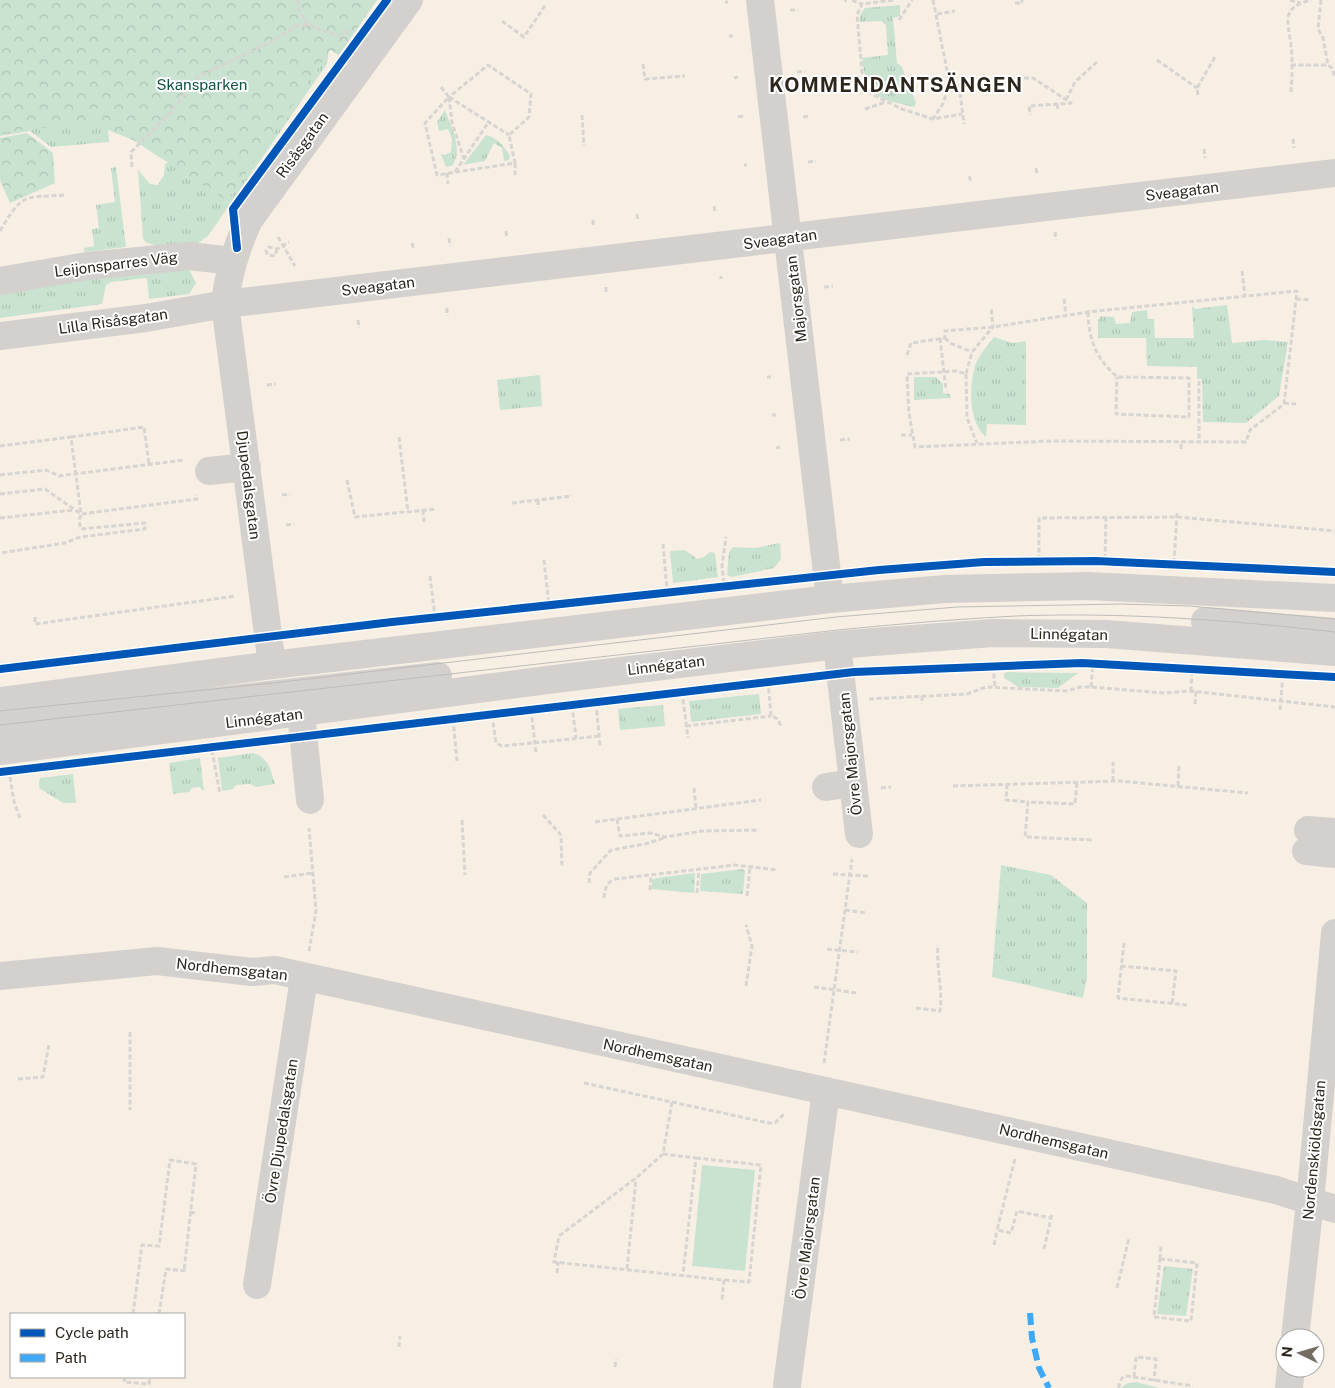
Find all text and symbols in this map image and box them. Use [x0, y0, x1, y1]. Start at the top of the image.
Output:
district label: KOMMENDANTSÄNGEN [769, 72, 1023, 97]
park label: Skansparken [157, 76, 247, 93]
street label: Risåsgatan [272, 109, 332, 181]
street label: Sveagatan [1144, 178, 1220, 204]
street label: Sveagatan [742, 225, 818, 253]
street label: Leijonsparres Väg [53, 248, 179, 280]
street label: Majorsgatan [782, 255, 810, 343]
street label: Sveagatan [340, 273, 416, 299]
street label: Lilla Risåsgatan [57, 305, 169, 337]
street label: Djupedalsgatan [234, 430, 264, 540]
street label: Linnégatan [1030, 625, 1108, 643]
street label: Linnégatan [626, 652, 706, 678]
street label: Övre Majorsgatan [834, 692, 865, 816]
street label: Linnégatan [224, 705, 304, 731]
street label: Nordhemsgatan [175, 955, 289, 983]
street label: Nordhemsgatan [601, 1035, 715, 1075]
street label: Övre Djupedalsgatan [260, 1057, 301, 1204]
street label: Nordenskiöldsgatan [1299, 1079, 1329, 1221]
street label: Nordhemsgatan [998, 1120, 1110, 1162]
street label: Övre Majorsgatan [790, 1176, 823, 1300]
legend [10, 1313, 185, 1378]
text: Cycle path [55, 1324, 129, 1341]
north arrow [1275, 1328, 1325, 1378]
text: N [1279, 1346, 1295, 1358]
text: Path [55, 1349, 87, 1366]

